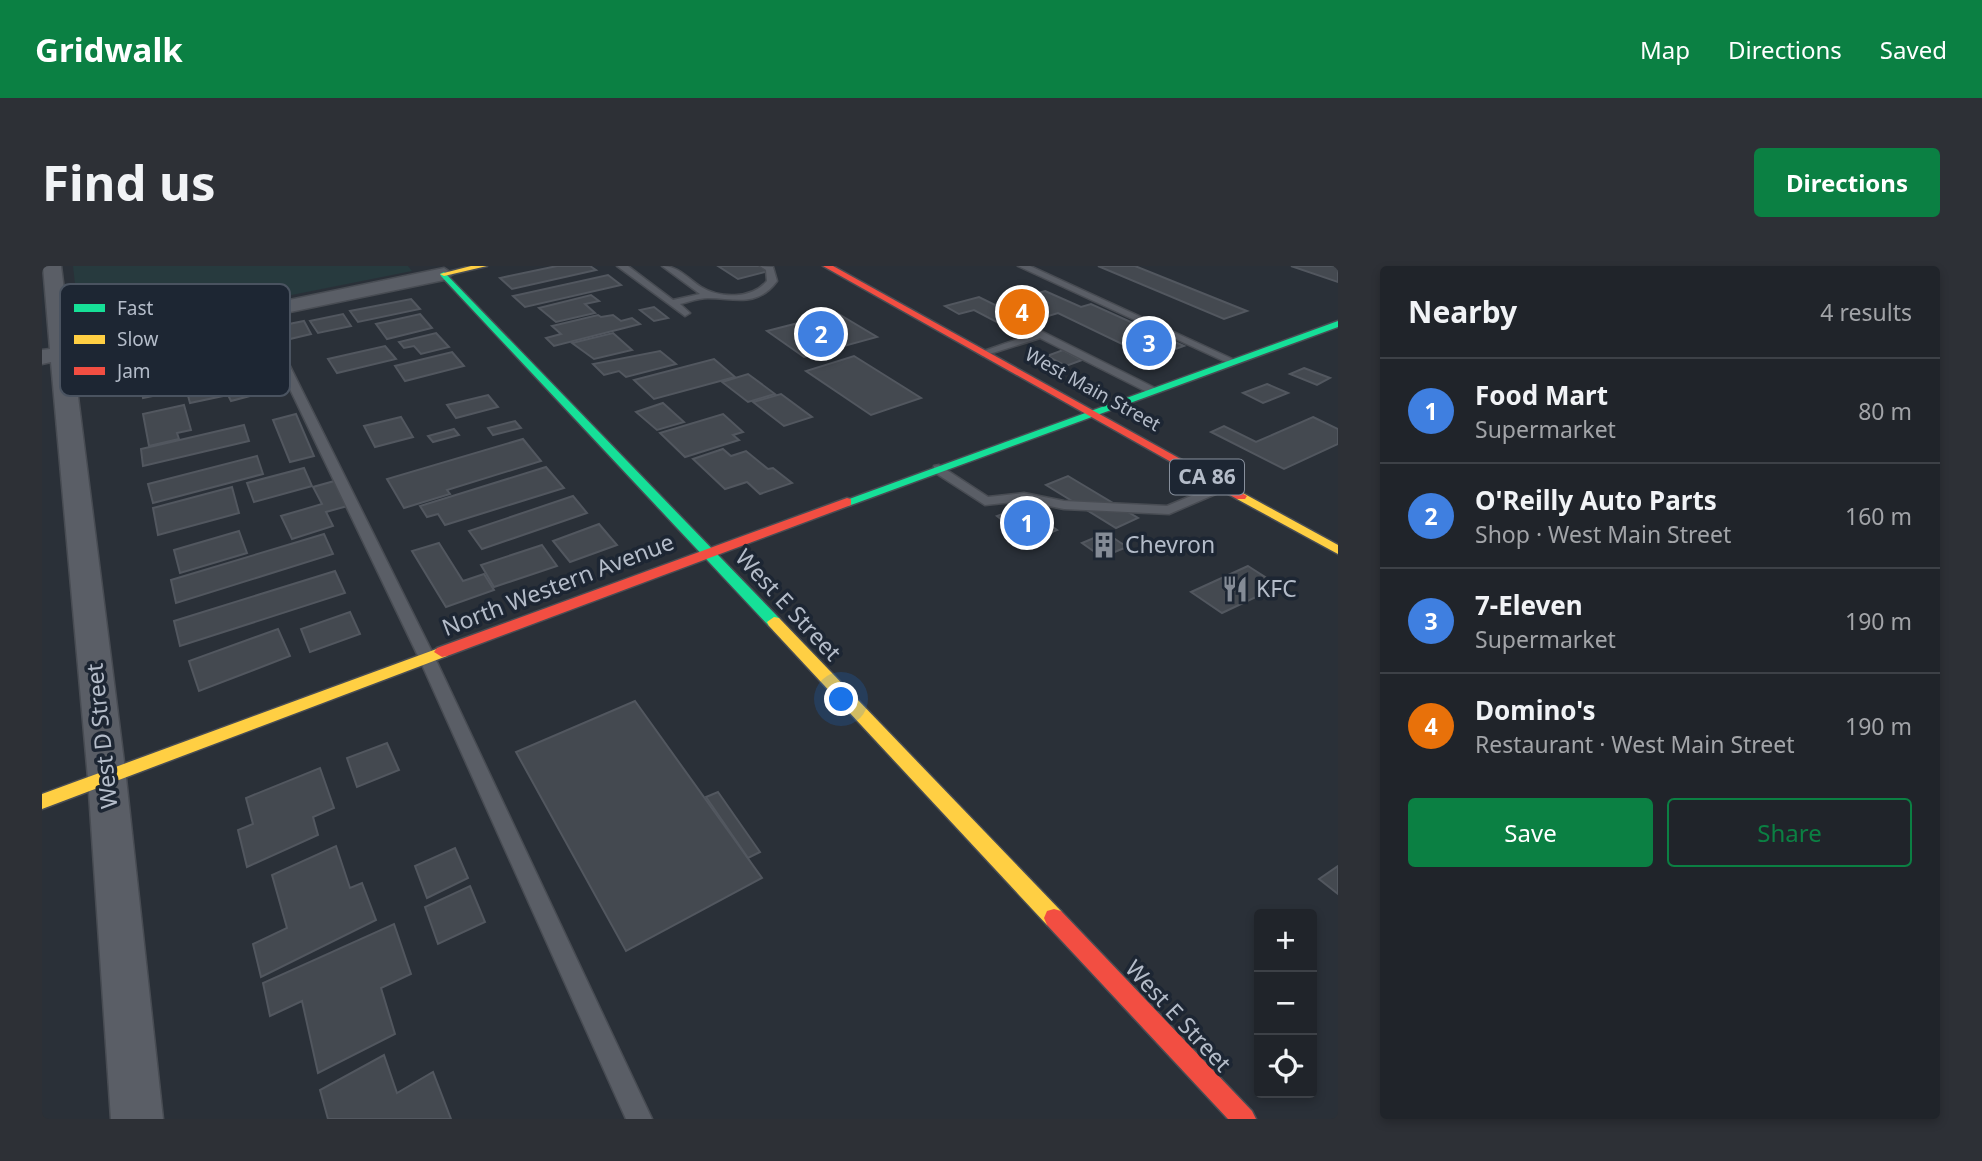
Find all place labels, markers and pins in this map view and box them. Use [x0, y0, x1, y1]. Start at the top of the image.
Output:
pin: 4 [999, 286, 1045, 338]
pin: 2 [798, 308, 844, 360]
pin: 3 [1126, 317, 1172, 369]
pin: 1 [1004, 497, 1050, 549]
place label: Chevron [1125, 528, 1215, 560]
building icon: Chevron [1089, 530, 1119, 560]
place label: KFC [1256, 572, 1297, 604]
restaurant icon: KFC [1220, 574, 1250, 604]

